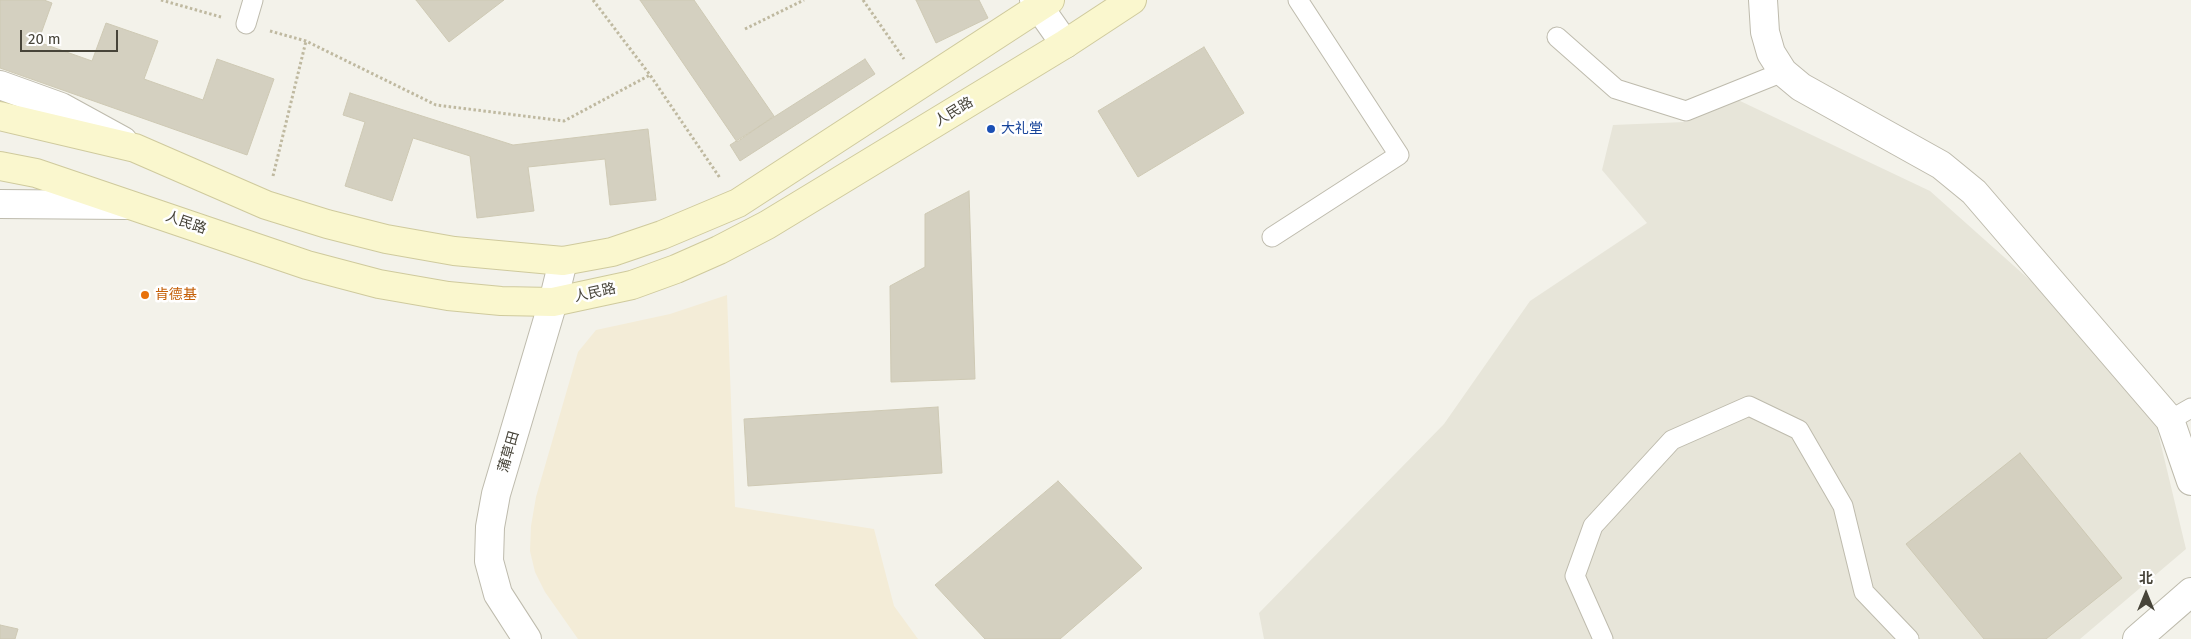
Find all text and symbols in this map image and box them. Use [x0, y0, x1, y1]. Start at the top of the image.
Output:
scale bar [22, 20, 120, 52]
text: 20 m [28, 30, 61, 48]
street label: 人民路 [932, 94, 976, 130]
place label: 大礼堂 [1001, 121, 1043, 137]
marker: 大礼堂 [985, 123, 997, 135]
street label: 人民路 [163, 208, 209, 238]
street label: 人民路 [573, 280, 617, 306]
place label: 肯德基 [155, 287, 197, 303]
marker: 肯德基 [139, 289, 151, 301]
street label: 蒲草田 [495, 429, 523, 475]
north arrow [2121, 569, 2171, 619]
text: 北 [2139, 570, 2153, 587]

